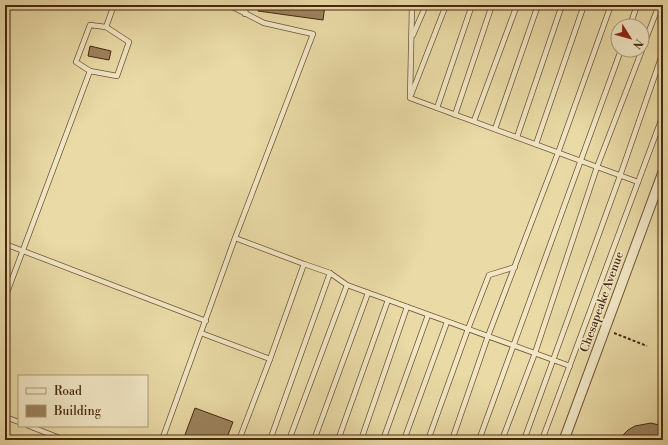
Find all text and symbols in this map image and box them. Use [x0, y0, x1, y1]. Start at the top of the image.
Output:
north arrow [610, 18, 650, 58]
text: N [629, 36, 645, 51]
street label: Chesapeake Avenue [577, 250, 627, 354]
legend [18, 375, 148, 427]
text: Road [54, 384, 82, 399]
text: Building [53, 404, 102, 419]

